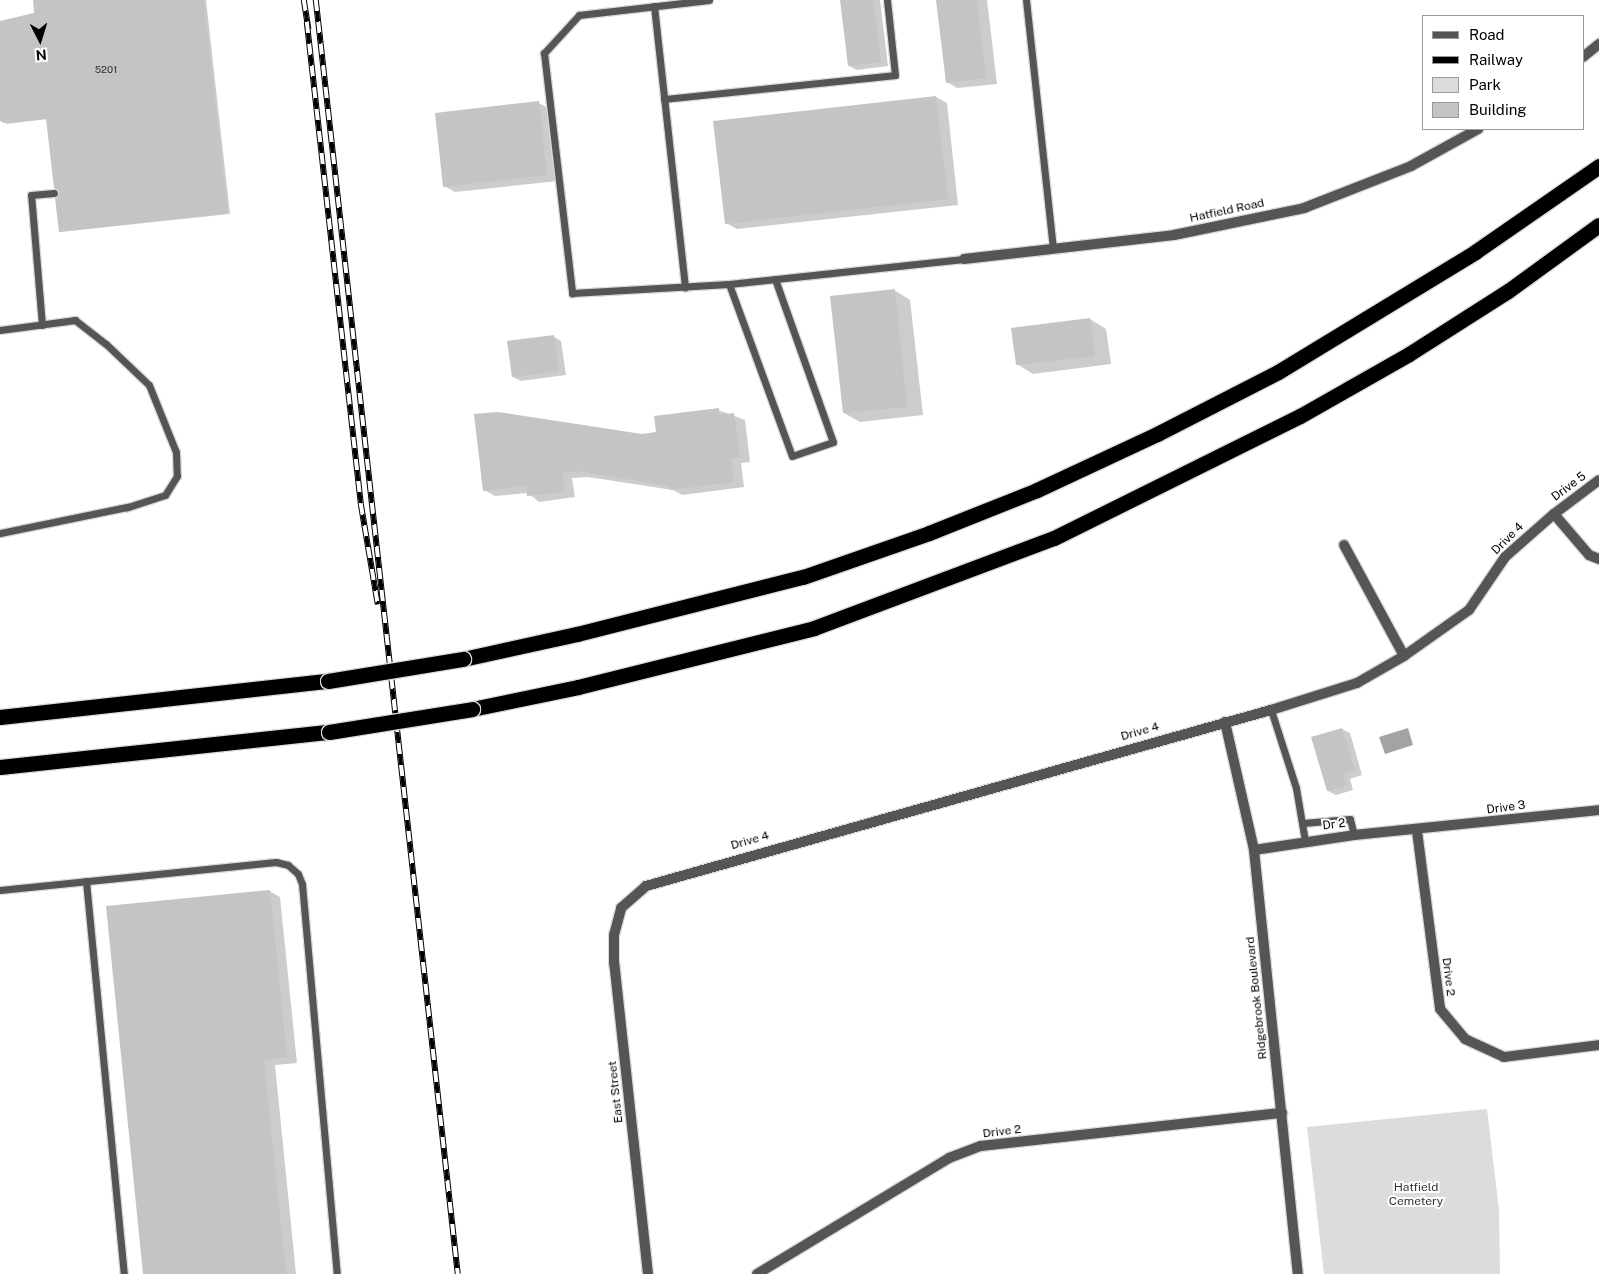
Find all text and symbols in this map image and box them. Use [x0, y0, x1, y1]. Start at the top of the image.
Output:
north arrow [15, 15, 65, 65]
legend [1422, 15, 1584, 130]
text: Road [1469, 26, 1505, 43]
text: N [35, 46, 47, 63]
text: Railway [1469, 51, 1523, 68]
house number: 5201 [95, 64, 117, 76]
text: Park [1469, 76, 1501, 93]
text: Building [1469, 101, 1527, 118]
street label: Hatfield Road [1188, 196, 1266, 226]
street label: Drive 5 [1549, 469, 1589, 505]
street label: Drive 4 [1489, 520, 1527, 558]
street label: Drive 4 [1119, 720, 1161, 744]
street label: Drive 3 [1486, 798, 1526, 818]
street label: Dr 2 [1322, 816, 1346, 834]
street label: Drive 4 [729, 829, 771, 853]
street label: Ridgebrook Boulevard [1243, 936, 1271, 1060]
street label: Drive 2 [1438, 957, 1458, 997]
street label: East Street [606, 1060, 626, 1124]
street label: Drive 2 [982, 1122, 1022, 1142]
park label: Hatfield Cemetery [1389, 1181, 1443, 1209]

